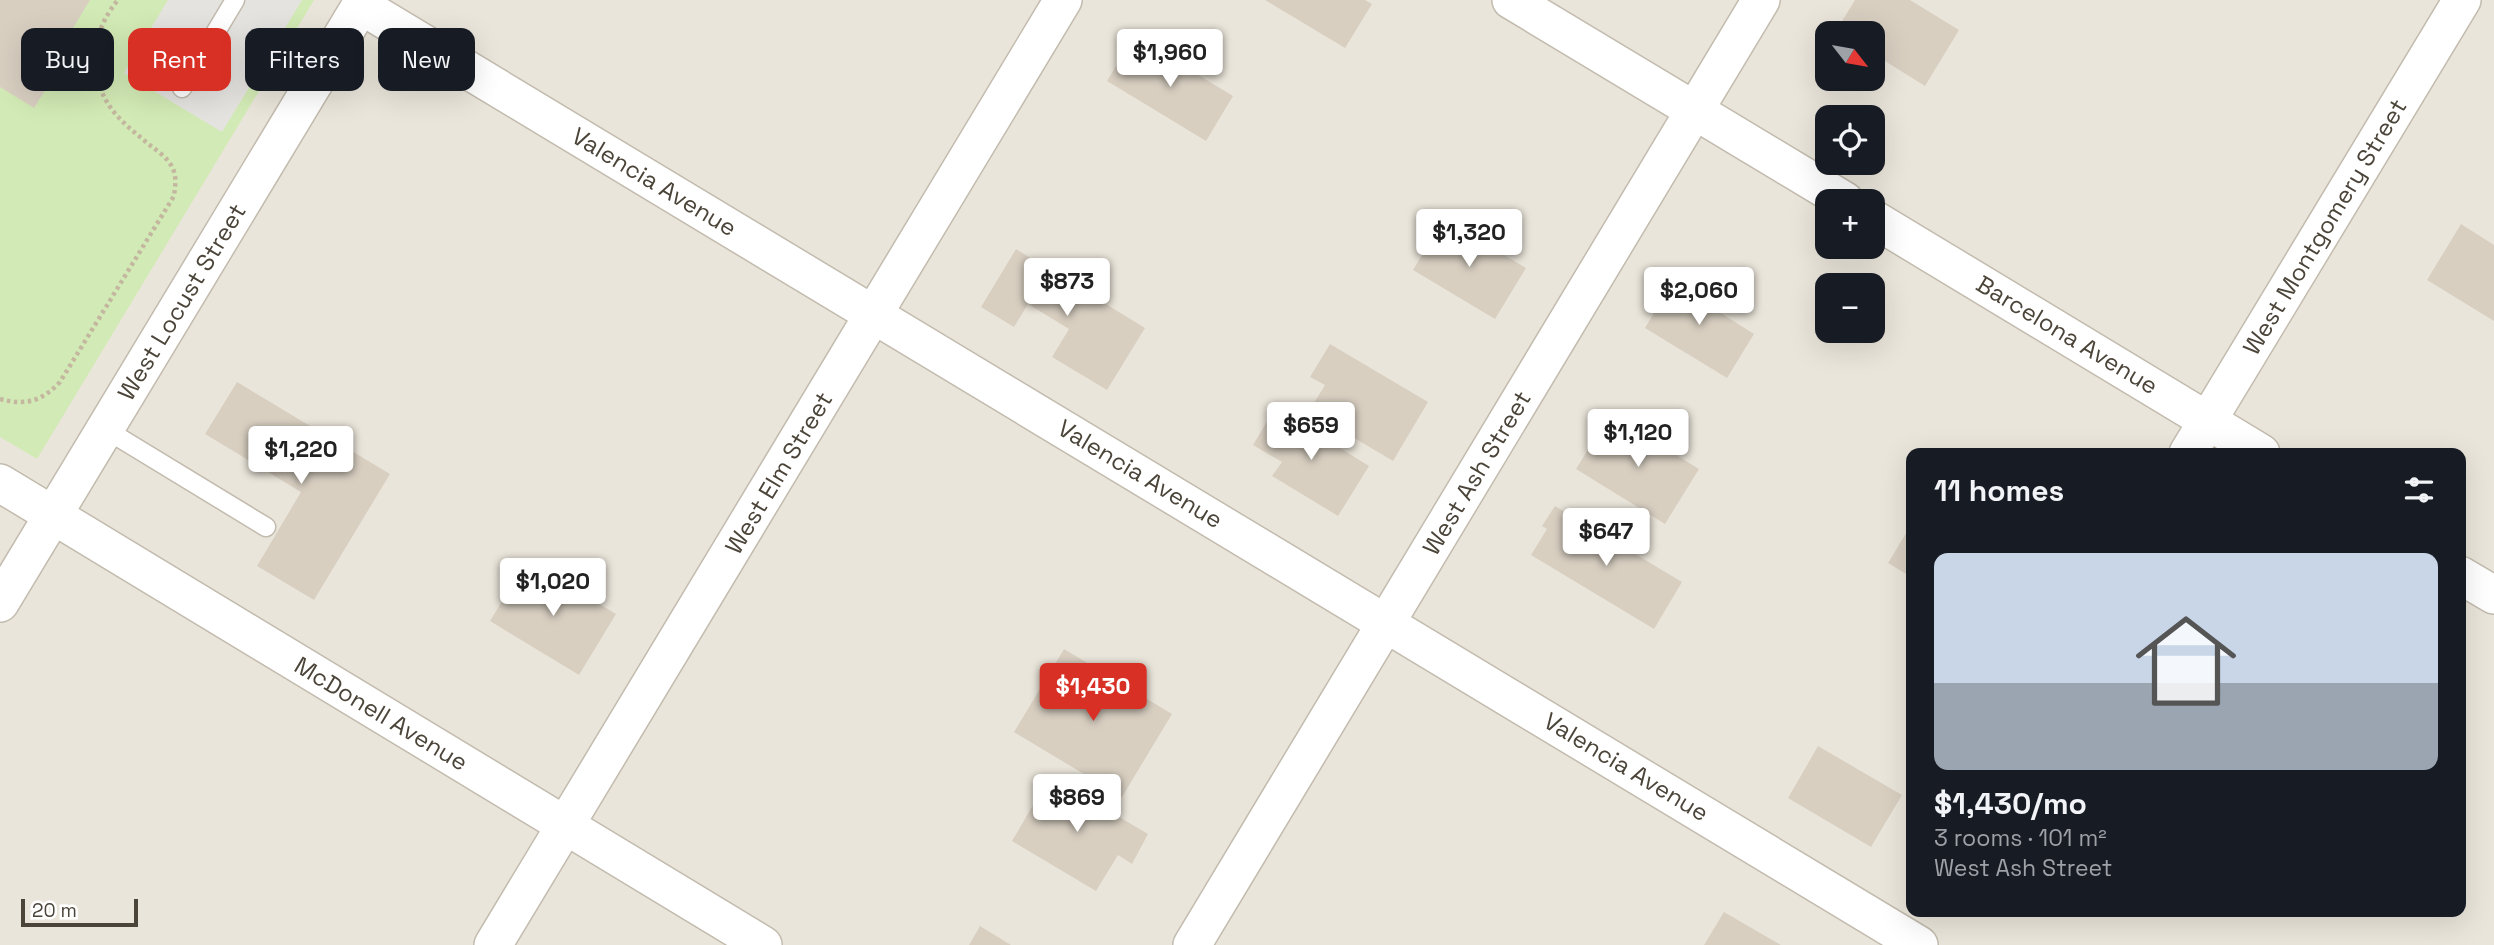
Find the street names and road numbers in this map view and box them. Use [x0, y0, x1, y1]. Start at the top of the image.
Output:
street label: West Montgomery Street [2236, 93, 2413, 360]
street label: Valencia Avenue [566, 120, 742, 243]
street label: West Locust Street [111, 198, 253, 406]
street label: Barcelona Avenue [1971, 268, 2164, 401]
street label: West Ash Street [1415, 385, 1538, 560]
street label: West Elm Street [718, 386, 839, 560]
street label: Valencia Avenue [1052, 412, 1228, 535]
street label: McDonell Avenue [289, 650, 474, 778]
street label: Valencia Avenue [1538, 705, 1714, 828]

